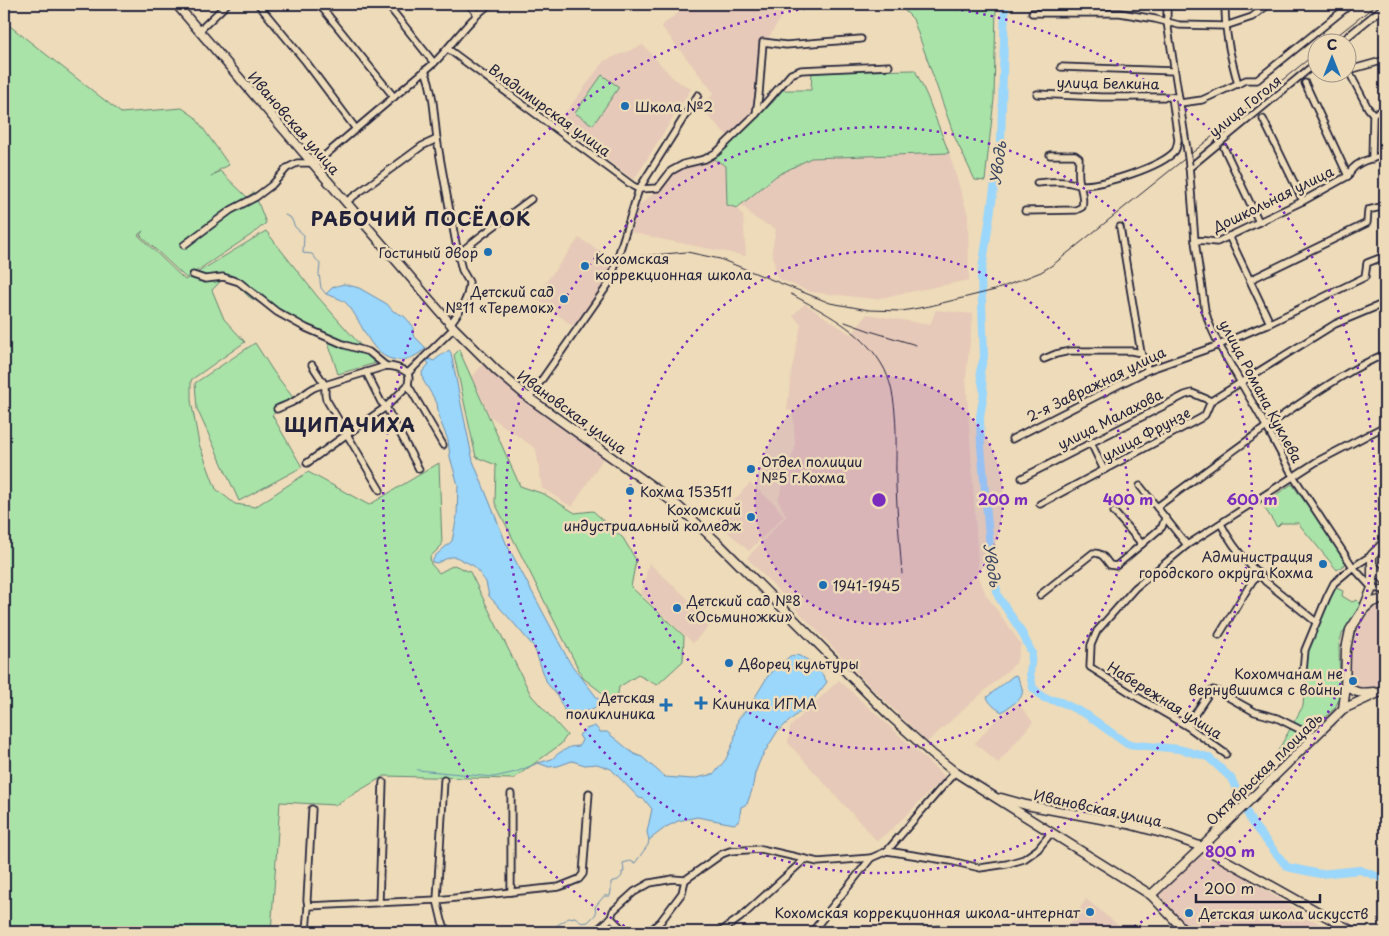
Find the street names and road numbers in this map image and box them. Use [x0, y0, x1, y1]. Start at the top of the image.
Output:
street label: Владимирская улица [485, 59, 615, 162]
street label: Ивановская улица [243, 67, 345, 179]
street label: улица Гоголя [1204, 70, 1286, 142]
street label: улица Белкина [1056, 72, 1160, 94]
street label: Дошкольная улица [1208, 160, 1337, 238]
street label: улица Романа Куклева [1214, 316, 1308, 466]
street label: 2-я Завражная улица [1023, 341, 1169, 427]
street label: Ивановская улица [513, 365, 631, 459]
street label: улица Малахова [1054, 383, 1166, 455]
street label: улица Фрунзе [1098, 402, 1194, 466]
street label: Набережная улица [1103, 656, 1227, 744]
street label: Октябрьская площадь [1201, 708, 1327, 830]
street label: Ивановская улица [1032, 784, 1164, 832]

